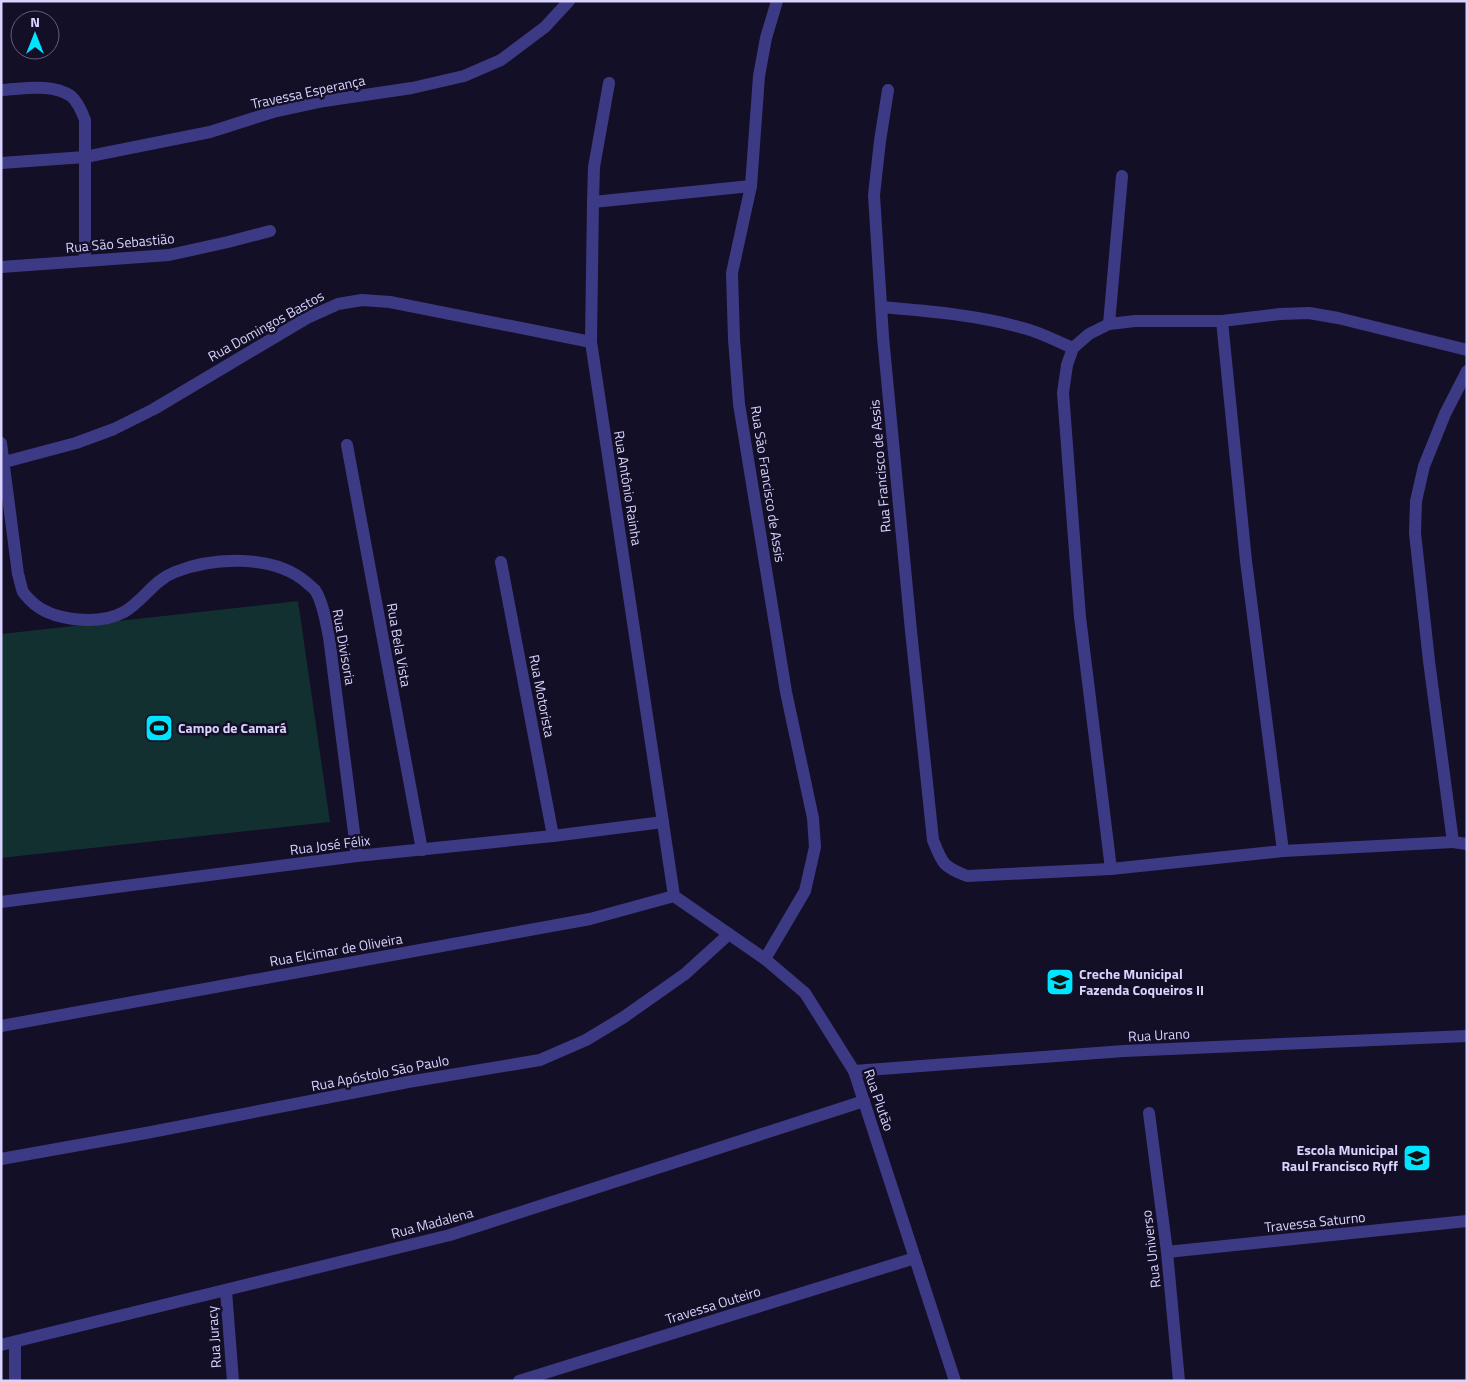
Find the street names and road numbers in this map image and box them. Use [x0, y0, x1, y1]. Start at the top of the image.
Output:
street label: Travessa Esperança [249, 69, 367, 114]
street label: Rua São Sebastião [65, 227, 175, 258]
street label: Rua Domingos Bastos [204, 285, 328, 366]
street label: Rua Francisco de Assis [863, 399, 896, 533]
street label: Rua São Francisco de Assis [746, 404, 791, 564]
street label: Rua Antônio Rainha [609, 429, 648, 547]
street label: Rua Bela Vista [382, 601, 417, 688]
street label: Rua Divisoria [327, 607, 362, 687]
street label: Rua Motorista [524, 653, 561, 739]
street label: Rua José Félix [288, 829, 372, 860]
street label: Rua Elcimar de Oliveira [268, 927, 404, 972]
street label: Rua Urano [1128, 1022, 1190, 1047]
street label: Rua Apóstolo São Paulo [309, 1049, 451, 1096]
street label: Rua Plutão [859, 1066, 900, 1134]
street label: Rua Madalena [389, 1201, 475, 1244]
street label: Travessa Saturno [1263, 1206, 1366, 1237]
street label: Rua Universo [1135, 1209, 1166, 1289]
street label: Travessa Outeiro [663, 1280, 763, 1329]
street label: Rua Juracy [201, 1305, 226, 1369]

